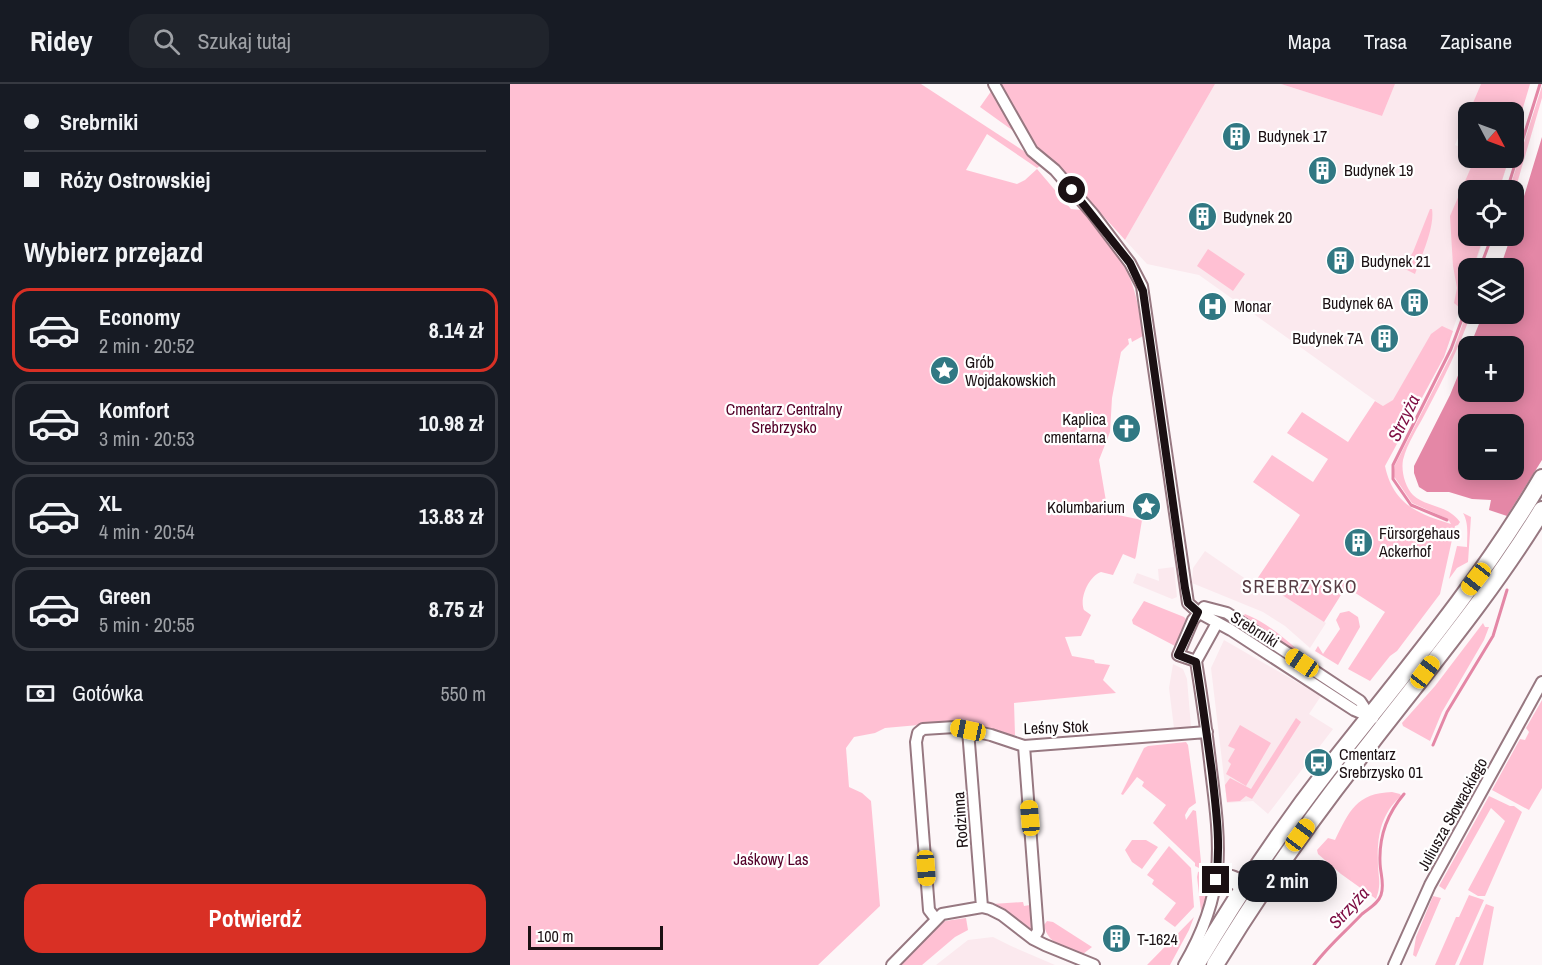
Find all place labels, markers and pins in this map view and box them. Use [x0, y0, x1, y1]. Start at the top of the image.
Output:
building icon: Budynek 17 [1221, 120, 1253, 152]
place label: Budynek 17 [1258, 125, 1327, 147]
building icon: Budynek 19 [1307, 154, 1339, 186]
place label: Budynek 19 [1344, 159, 1413, 181]
building icon: Budynek 20 [1186, 201, 1218, 233]
place label: Budynek 20 [1223, 206, 1292, 228]
building icon: Budynek 21 [1324, 245, 1356, 277]
place label: Budynek 21 [1361, 250, 1431, 272]
building icon: Budynek 6A [1398, 287, 1430, 319]
hospital icon: Monar [1197, 290, 1229, 322]
place label: Budynek 6A [1322, 292, 1393, 314]
place label: Monar [1234, 295, 1272, 317]
building icon: Budynek 7A [1368, 322, 1400, 354]
place label: Budynek 7A [1292, 327, 1363, 349]
place label: Grób Wojdakowskich [965, 351, 1056, 391]
place icon: Grób Wojdakowskich [928, 355, 960, 387]
place label: Kaplica cmentarna [1044, 408, 1107, 448]
church icon: Kaplica cmentarna [1111, 412, 1143, 444]
place icon: Kolumbarium [1130, 491, 1162, 523]
place label: Kolumbarium [1047, 496, 1125, 518]
place label: Fürsorgehaus Ackerhof [1378, 522, 1460, 562]
building icon: Fürsorgehaus Ackerhof [1342, 526, 1374, 558]
place label: Cmentarz Srebrzysko 01 [1339, 743, 1424, 783]
bus stop icon: Cmentarz Srebrzysko 01 [1302, 747, 1334, 779]
building icon: T-1624 [1100, 923, 1132, 955]
place label: T-1624 [1137, 928, 1178, 950]

